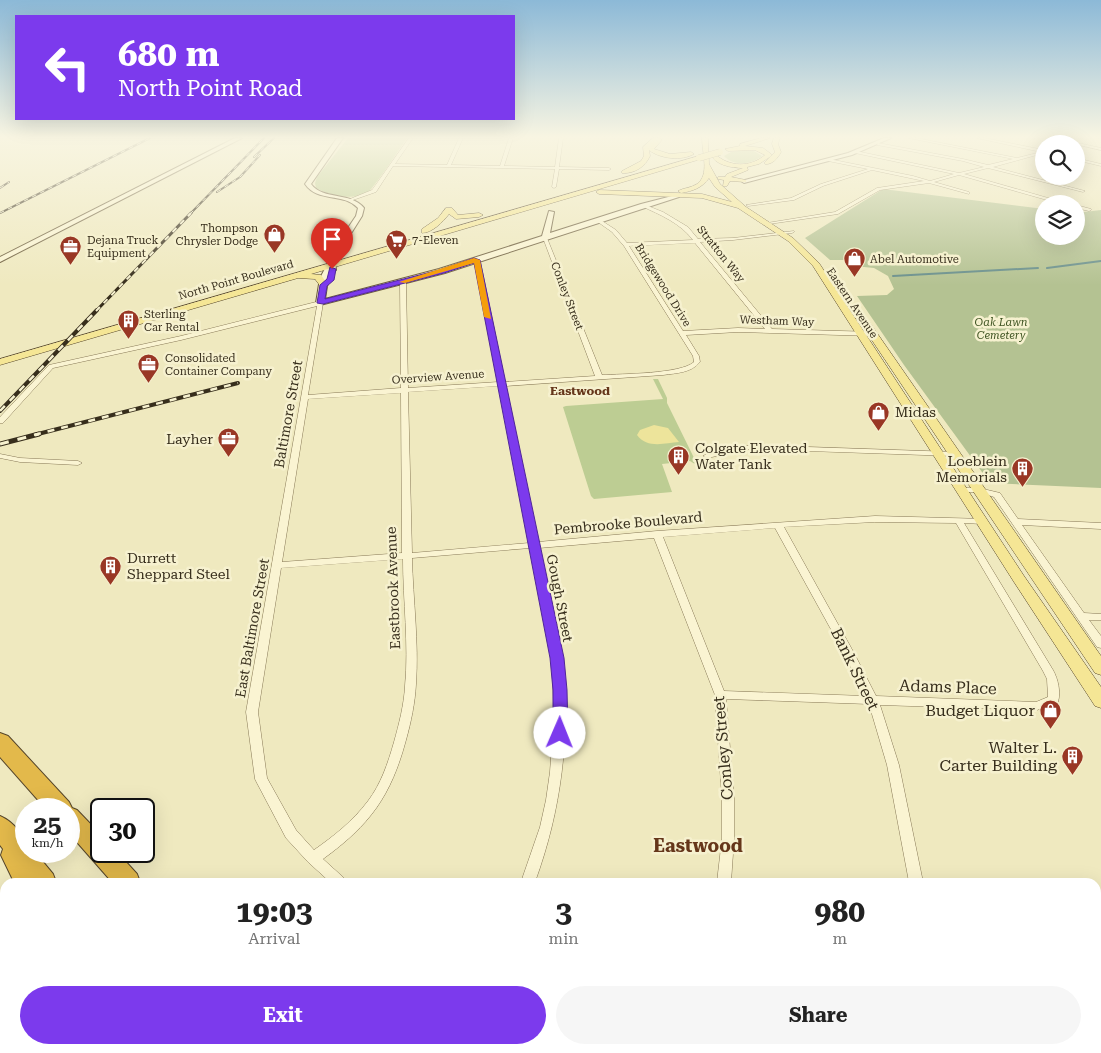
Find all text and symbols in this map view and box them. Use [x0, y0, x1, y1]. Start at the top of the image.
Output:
text: 680 m [118, 34, 219, 75]
icon: left [35, 35, 100, 100]
text: North Point Road [118, 76, 302, 101]
map controls [1035, 135, 1085, 245]
button: search [1035, 135, 1085, 185]
button: layers [1035, 195, 1085, 245]
pin [311, 218, 353, 269]
place label: Thompson Chrysler Dodge [176, 222, 258, 248]
shop icon: Thompson Chrysler Dodge [262, 222, 286, 253]
street label: Stratton Way [694, 223, 748, 285]
icon: arrive [318, 225, 346, 253]
supermarket icon: 7-Eleven [384, 228, 408, 259]
office icon: Dejana Truck Equipment [59, 234, 83, 265]
place label: Dejana Truck Equipment [87, 234, 158, 260]
place label: 7-Eleven [412, 234, 459, 247]
street label: Bridgewood Drive [632, 241, 694, 329]
shop icon: Abel Automotive [842, 247, 866, 278]
place label: Abel Automotive [870, 253, 959, 266]
street label: North Point Boulevard [177, 257, 295, 303]
street label: Conley Street [548, 260, 586, 332]
street label: Eastern Avenue [824, 265, 880, 341]
building icon: Sterling Car Rental [116, 308, 140, 339]
place label: Sterling Car Rental [144, 308, 200, 334]
street label: Westham Way [739, 313, 815, 329]
park label: Oak Lawn Cemetery [975, 316, 1028, 342]
office icon: Consolidated Container Company [137, 352, 161, 383]
place label: Consolidated Container Company [165, 352, 273, 378]
street label: Baltimore Street [271, 359, 305, 469]
street label: Overview Avenue [391, 367, 485, 387]
district label: Eastwood [550, 384, 610, 398]
shop icon: Midas [867, 400, 891, 431]
place label: Midas [895, 404, 936, 420]
office icon: Layher [217, 427, 241, 458]
place label: Layher [166, 431, 213, 447]
place label: Colgate Elevated Water Tank [695, 440, 807, 472]
building icon: Colgate Elevated Water Tank [667, 444, 691, 475]
place label: Loeblein Memorials [936, 453, 1007, 485]
building icon: Loeblein Memorials [1011, 457, 1035, 488]
street label: Pembrooke Boulevard [553, 509, 703, 537]
street label: Eastbrook Avenue [383, 526, 403, 650]
place label: Durrett Sheppard Steel [127, 550, 230, 582]
street label: Gough Street [544, 553, 576, 643]
building icon: Durrett Sheppard Steel [99, 554, 123, 585]
street label: East Baltimore Street [232, 557, 272, 699]
street label: Bank Street [827, 625, 883, 713]
street label: Adams Place [899, 676, 997, 698]
street label: Conley Street [709, 695, 737, 801]
shop icon: Budget Liquor [1039, 698, 1063, 729]
place label: Budget Liquor [925, 701, 1035, 720]
position arrow [533, 706, 585, 758]
place label: Walter L. Carter Building [939, 738, 1058, 775]
building icon: Walter L. Carter Building [1061, 744, 1085, 775]
speed limit sign: 30 [90, 798, 155, 863]
text: 25 [33, 810, 62, 839]
district label: Eastwood [653, 835, 743, 856]
text: km/h [31, 836, 64, 850]
text: 19:03 [236, 894, 313, 929]
text: 3 [555, 894, 572, 929]
text: 980 [815, 894, 865, 929]
text: Arrival [248, 929, 300, 948]
text: min [549, 929, 579, 948]
text: m [832, 929, 847, 948]
button: Exit [20, 986, 546, 1044]
button: Share [556, 986, 1081, 1044]

